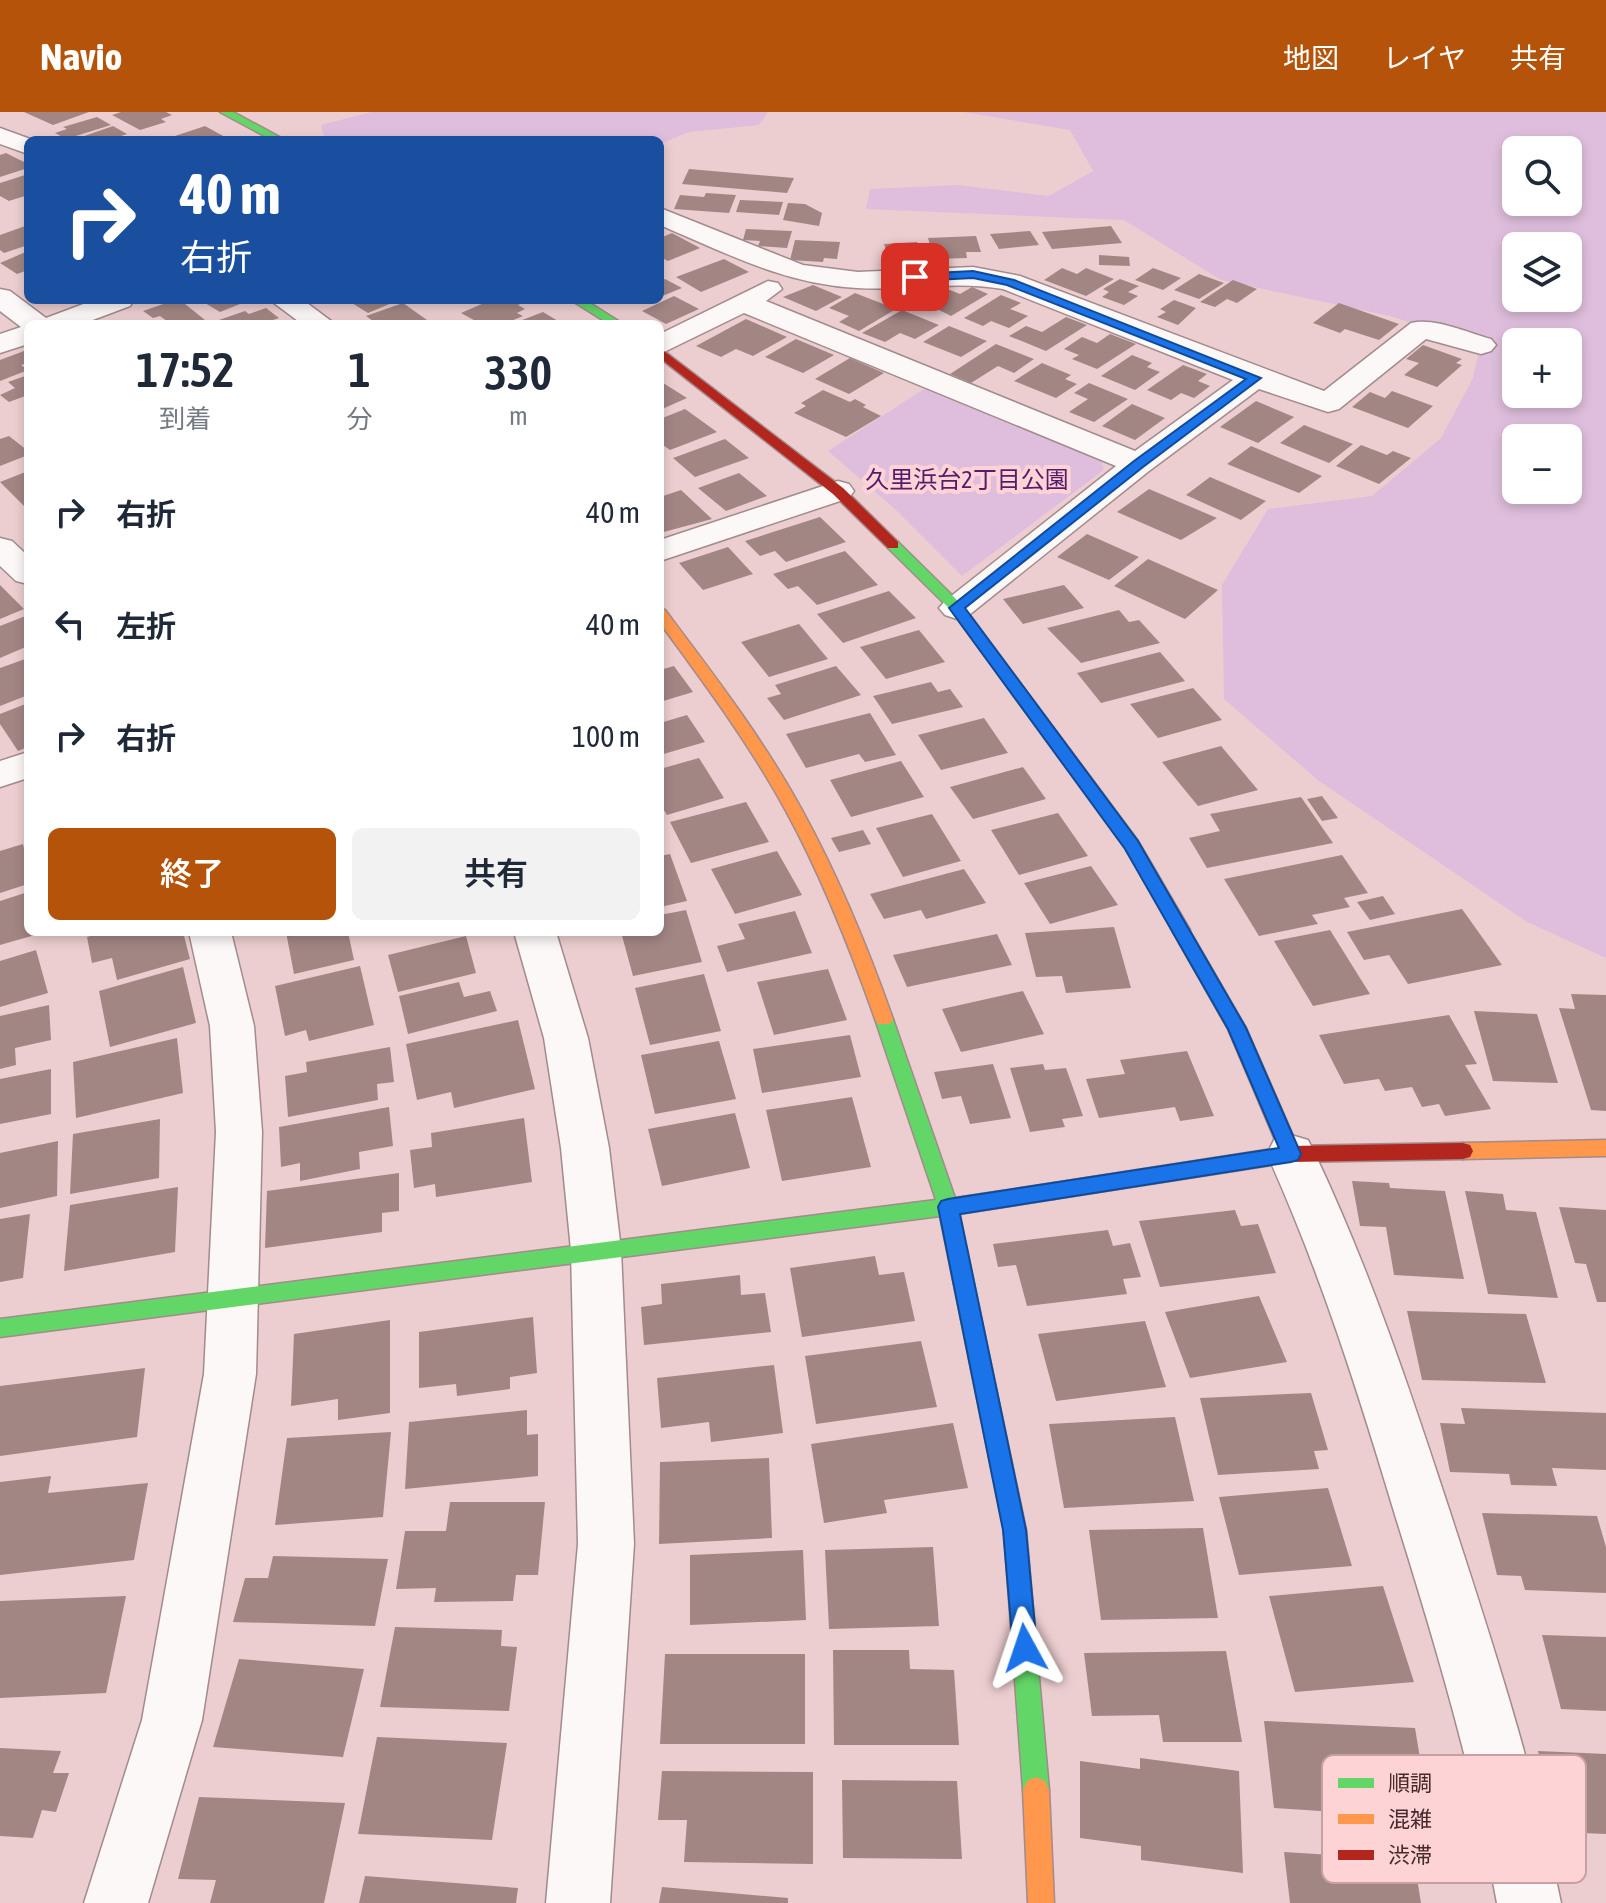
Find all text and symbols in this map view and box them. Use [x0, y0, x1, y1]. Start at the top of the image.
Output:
text: Navio [40, 35, 122, 78]
text: 地図 [1283, 42, 1339, 74]
text: レイヤ [1383, 42, 1466, 74]
text: 共有 [1510, 42, 1566, 74]
map controls [1502, 136, 1582, 504]
button: search [1502, 136, 1582, 216]
text: 40 m [180, 162, 281, 226]
icon: right [48, 168, 152, 272]
button: layers [1502, 232, 1582, 312]
text: 右折 [180, 236, 252, 278]
pin [881, 243, 949, 311]
icon: arrive [893, 255, 937, 299]
button: + [1502, 328, 1582, 408]
text: 17:52 [136, 342, 235, 397]
text: 1 [348, 342, 371, 397]
text: 330 [484, 345, 552, 400]
text: m [509, 401, 528, 431]
text: 到着 [159, 404, 211, 434]
text: 分 [347, 404, 373, 434]
button: − [1502, 424, 1582, 504]
park label: 久里浜台2丁目公園 [865, 466, 1069, 493]
icon: right [48, 490, 92, 534]
text: 40 m [586, 495, 640, 529]
text: 右折 [116, 497, 176, 531]
icon: left [48, 602, 92, 646]
text: 40 m [586, 607, 640, 641]
text: 左折 [116, 609, 176, 643]
icon: right [48, 714, 92, 758]
text: 100 m [572, 719, 640, 753]
text: 右折 [116, 721, 176, 755]
button: 終了 [48, 828, 336, 920]
button: 共有 [352, 828, 640, 920]
position arrow [983, 1606, 1067, 1690]
legend [1322, 1755, 1586, 1883]
text: 順調 [1388, 1770, 1432, 1796]
text: 混雑 [1388, 1806, 1432, 1832]
text: 渋滞 [1388, 1842, 1432, 1868]

